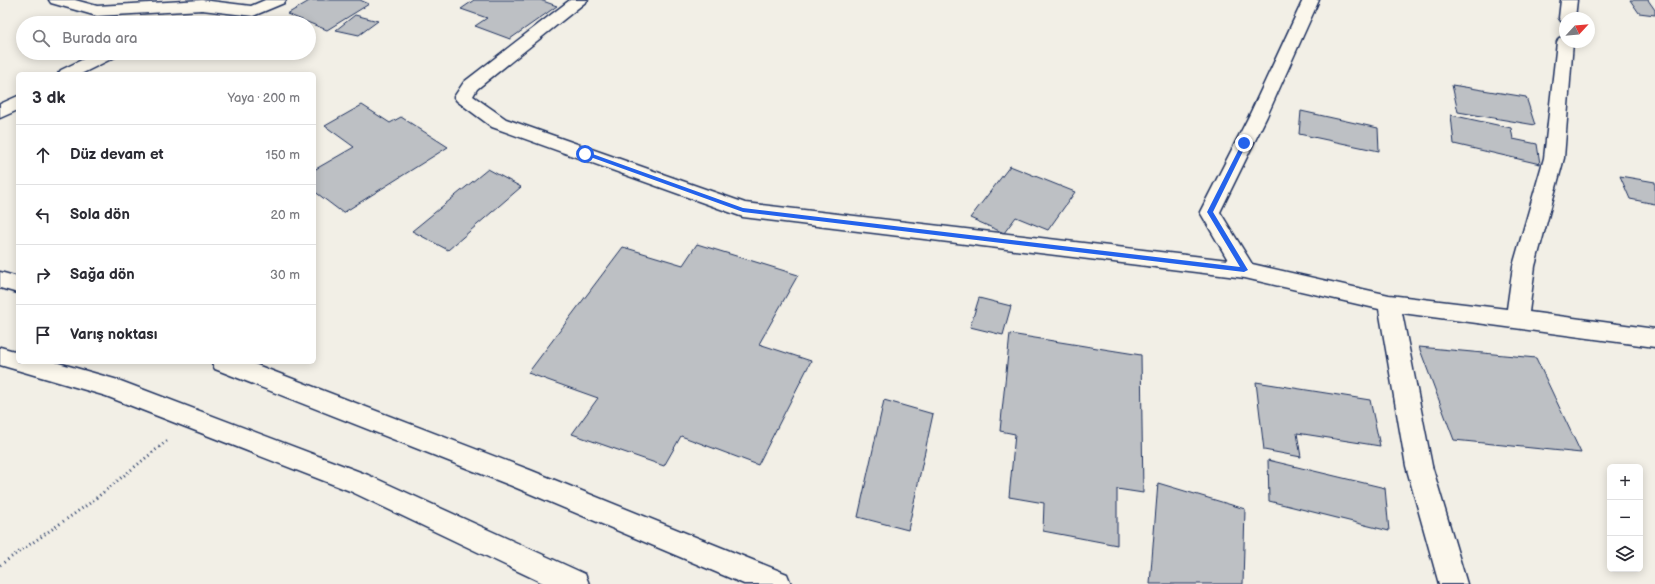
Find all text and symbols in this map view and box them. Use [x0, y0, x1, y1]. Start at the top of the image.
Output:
north arrow [1559, 12, 1595, 48]
search box [16, 16, 316, 60]
icon: search [30, 27, 52, 49]
text: Burada ara [62, 29, 137, 48]
text: 3 dk [32, 88, 65, 108]
text: Yaya · 200 m [228, 90, 300, 106]
route end [1235, 134, 1253, 152]
icon: ahead [32, 144, 54, 166]
text: Düz devam et [70, 145, 164, 164]
route start [576, 145, 594, 163]
text: 150 m [266, 147, 300, 163]
icon: left [32, 204, 54, 226]
text: Sola dön [70, 205, 130, 224]
text: 20 m [270, 207, 300, 223]
icon: right [32, 264, 54, 286]
text: Sağa dön [70, 265, 135, 284]
text: 30 m [270, 267, 300, 283]
icon: arrive [32, 324, 54, 346]
text: Varış noktası [70, 325, 157, 344]
map controls [1607, 464, 1643, 572]
button: + [1607, 464, 1643, 500]
button: − [1607, 500, 1643, 536]
button: layers [1607, 536, 1643, 572]

